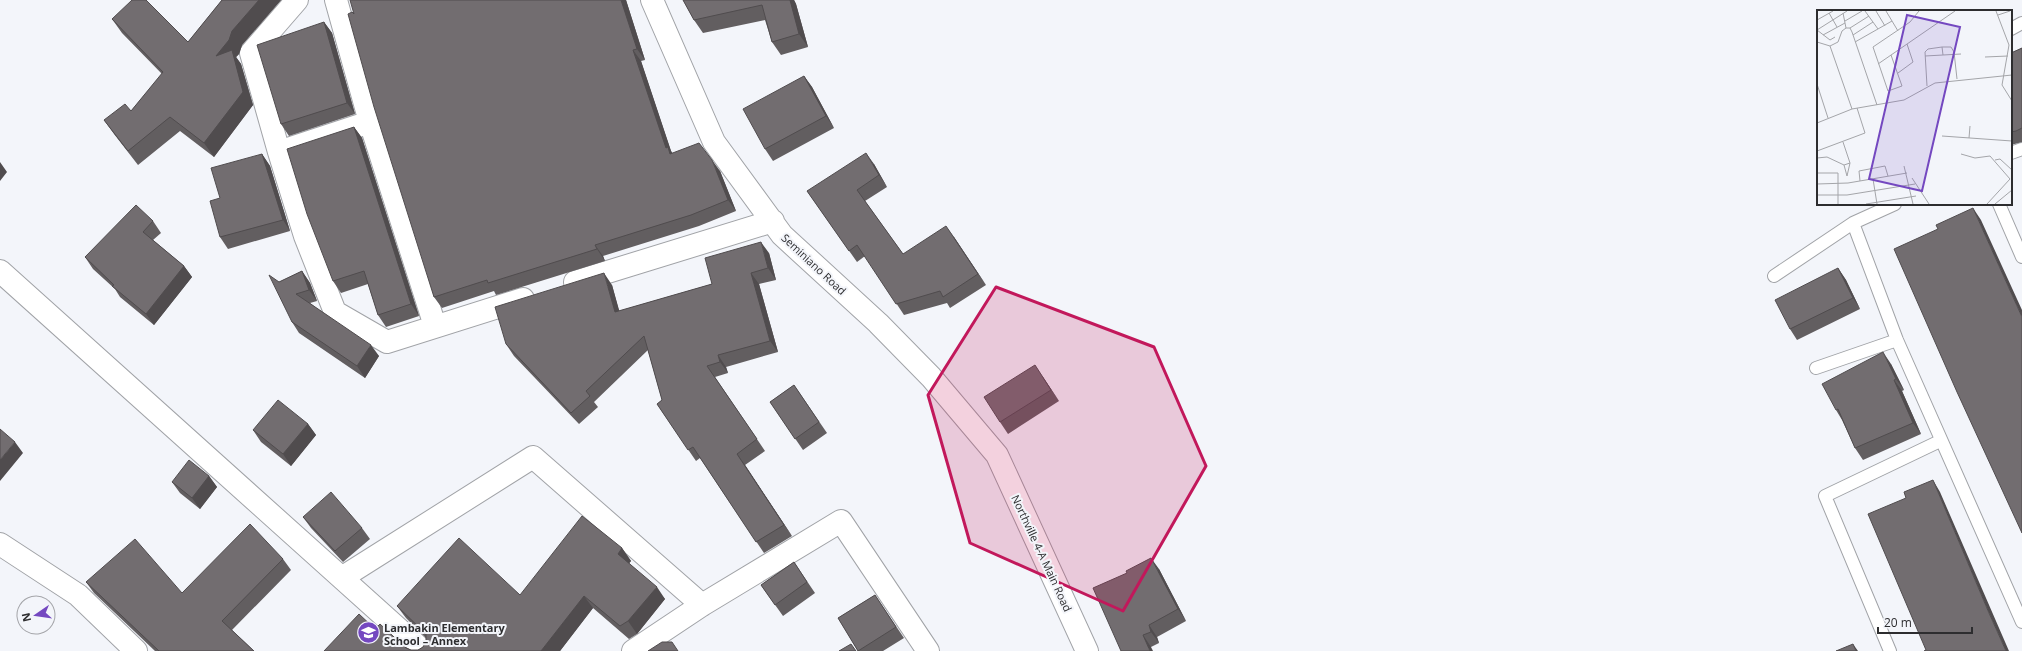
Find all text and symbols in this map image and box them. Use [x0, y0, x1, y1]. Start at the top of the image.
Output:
inset map [1817, 10, 2012, 205]
street label: Seminiano Road [778, 230, 850, 298]
street label: Northville 4-A Main Road [1008, 492, 1076, 614]
north arrow [16, 595, 56, 635]
scale bar [1878, 609, 1972, 635]
text: N [17, 611, 34, 623]
text: 20 m [1884, 614, 1912, 631]
school or university icon: Lambakin Elementary School – Annex [356, 620, 382, 646]
place label: Lambakin Elementary School – Annex [384, 620, 505, 648]

